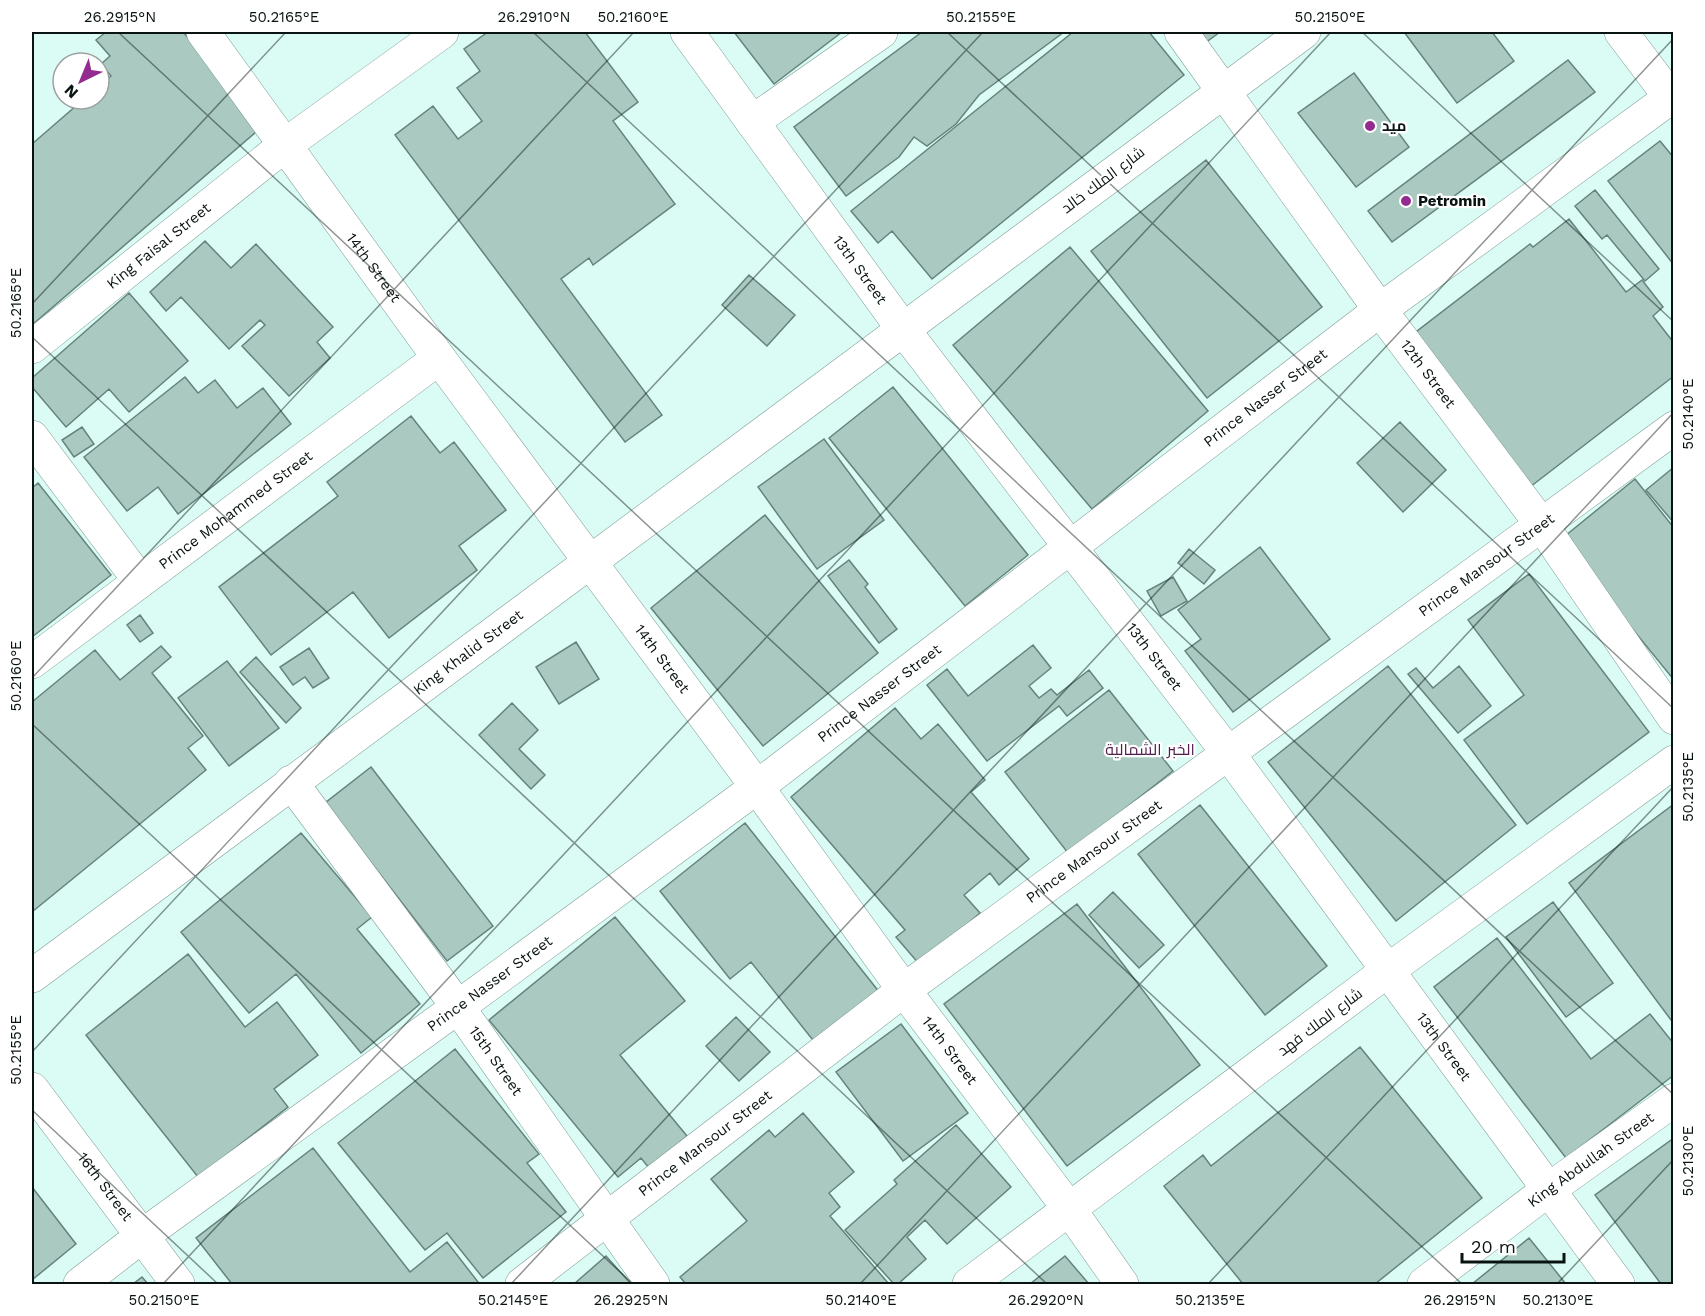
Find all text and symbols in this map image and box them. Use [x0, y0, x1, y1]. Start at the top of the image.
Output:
text: 26.2915°N [84, 8, 156, 26]
text: 50.2165°E [249, 8, 319, 26]
text: 26.2910°N [498, 8, 570, 26]
text: 50.2160°E [597, 8, 669, 26]
text: 50.2155°E [946, 8, 1016, 26]
text: 50.2150°E [1295, 8, 1365, 26]
north arrow [51, 51, 111, 111]
text: N [60, 81, 82, 103]
place label: ميد [1382, 117, 1406, 135]
marker: ميد [1363, 119, 1377, 133]
street label: شارع الملك خالد [1058, 143, 1149, 219]
place label: Petromin [1418, 192, 1486, 210]
marker: Petromin [1399, 194, 1413, 208]
street label: King Faisal Street [103, 199, 215, 293]
street label: 14th Street [343, 230, 405, 306]
street label: 13th Street [829, 232, 891, 308]
text: 50.2165°E [7, 268, 25, 338]
street label: 12th Street [1397, 336, 1460, 412]
street label: Prince Nasser Street [1200, 344, 1331, 451]
text: 50.2140°E [1679, 378, 1697, 450]
street label: Prince Mohammed Street [155, 446, 316, 573]
street label: Prince Mansour Street [1415, 509, 1558, 620]
street label: King Khalid Street [410, 605, 527, 699]
street label: 13th Street [1122, 619, 1186, 695]
street label: 14th Street [631, 621, 694, 697]
text: 50.2160°E [7, 640, 25, 712]
street label: Prince Nasser Street [814, 640, 945, 746]
district label: الخبر الشمالية [1105, 740, 1195, 759]
text: 50.2135°E [1679, 752, 1697, 822]
street label: Prince Mansour Street [1022, 796, 1166, 907]
street label: Prince Nasser Street [424, 931, 556, 1035]
street label: شارع الملك فهد [1274, 984, 1367, 1061]
street label: 13th Street [1413, 1009, 1475, 1085]
street label: 14th Street [918, 1013, 982, 1089]
text: 50.2155°E [7, 1015, 25, 1085]
street label: 15th Street [465, 1023, 527, 1099]
street label: Prince Mansour Street [635, 1086, 776, 1200]
street label: King Abdullah Street [1524, 1108, 1658, 1211]
text: 50.2130°E [1679, 1126, 1697, 1196]
street label: 16th Street [74, 1149, 137, 1225]
scale bar [1462, 1226, 1564, 1264]
text: 20 m [1471, 1236, 1516, 1257]
text: 50.2150°E [129, 1291, 199, 1309]
text: 50.2145°E [478, 1291, 548, 1309]
text: 26.2925°N [593, 1291, 669, 1309]
text: 50.2140°E [825, 1291, 897, 1309]
text: 26.2920°N [1008, 1291, 1084, 1309]
text: 50.2135°E [1175, 1291, 1245, 1309]
text: 26.2915°N [1424, 1291, 1496, 1309]
text: 50.2130°E [1523, 1291, 1593, 1309]

